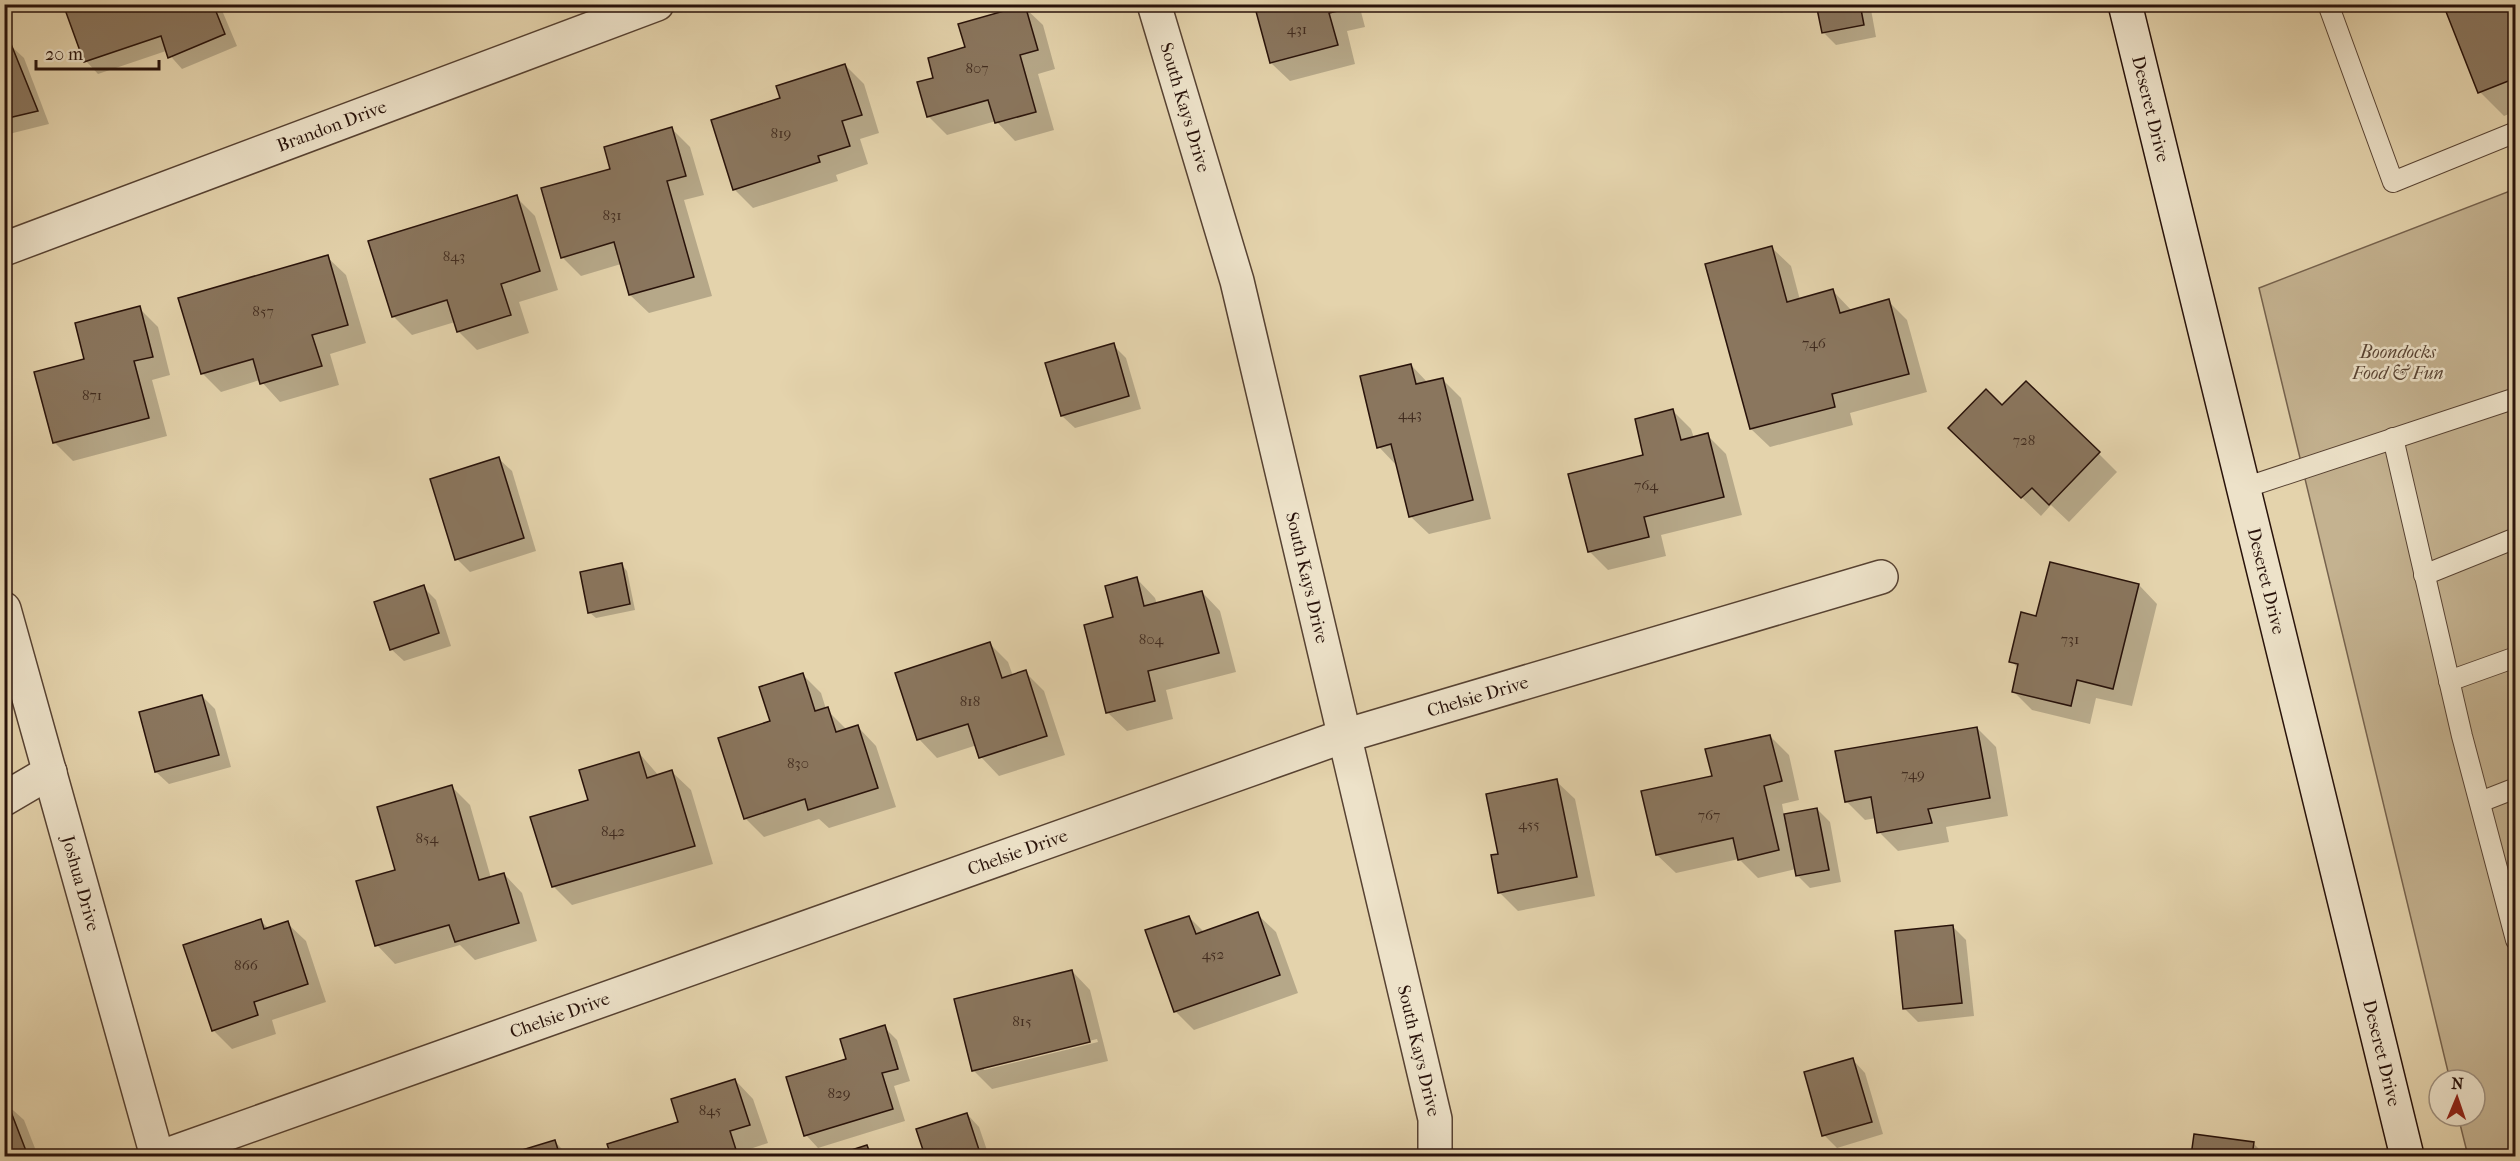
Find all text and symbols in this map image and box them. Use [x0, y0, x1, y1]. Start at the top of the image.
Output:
house number: 431 [1287, 20, 1307, 38]
scale bar [36, 33, 159, 71]
street label: South Kays Drive [1155, 40, 1214, 175]
text: 20 m [45, 44, 83, 65]
street label: Deseret Drive [2127, 54, 2173, 165]
house number: 807 [965, 59, 989, 77]
street label: Brandon Drive [274, 96, 390, 157]
house number: 819 [771, 124, 792, 142]
house number: 831 [602, 206, 622, 224]
house number: 843 [443, 247, 465, 265]
house number: 857 [252, 302, 274, 320]
house number: 746 [1802, 334, 1827, 352]
park label: Boondocks Food & Fun [2351, 342, 2444, 384]
house number: 871 [82, 386, 102, 404]
house number: 443 [1398, 405, 1422, 423]
house number: 728 [2013, 431, 2035, 449]
house number: 764 [1634, 476, 1659, 494]
street label: South Kays Drive [1281, 510, 1332, 646]
street label: Deseret Drive [2243, 526, 2289, 637]
house number: 804 [1139, 630, 1164, 648]
house number: 731 [2061, 630, 2079, 648]
street label: Chelsie Drive [1425, 672, 1531, 722]
house number: 818 [960, 692, 980, 710]
house number: 830 [787, 754, 809, 772]
house number: 749 [1901, 765, 1925, 783]
house number: 767 [1698, 806, 1720, 824]
house number: 455 [1518, 815, 1540, 833]
house number: 842 [601, 822, 625, 840]
street label: Chelsie Drive [965, 825, 1071, 880]
house number: 854 [416, 829, 440, 847]
street label: Joshua Drive [56, 831, 104, 934]
house number: 452 [1202, 945, 1225, 963]
house number: 866 [234, 956, 259, 974]
street label: South Kays Drive [1393, 983, 1444, 1119]
street label: Chelsie Drive [507, 988, 613, 1043]
street label: Deseret Drive [2358, 998, 2404, 1109]
house number: 815 [1012, 1012, 1032, 1030]
north arrow [2427, 1068, 2487, 1128]
text: N [2451, 1074, 2465, 1093]
house number: 829 [827, 1084, 851, 1102]
house number: 845 [699, 1101, 721, 1119]

